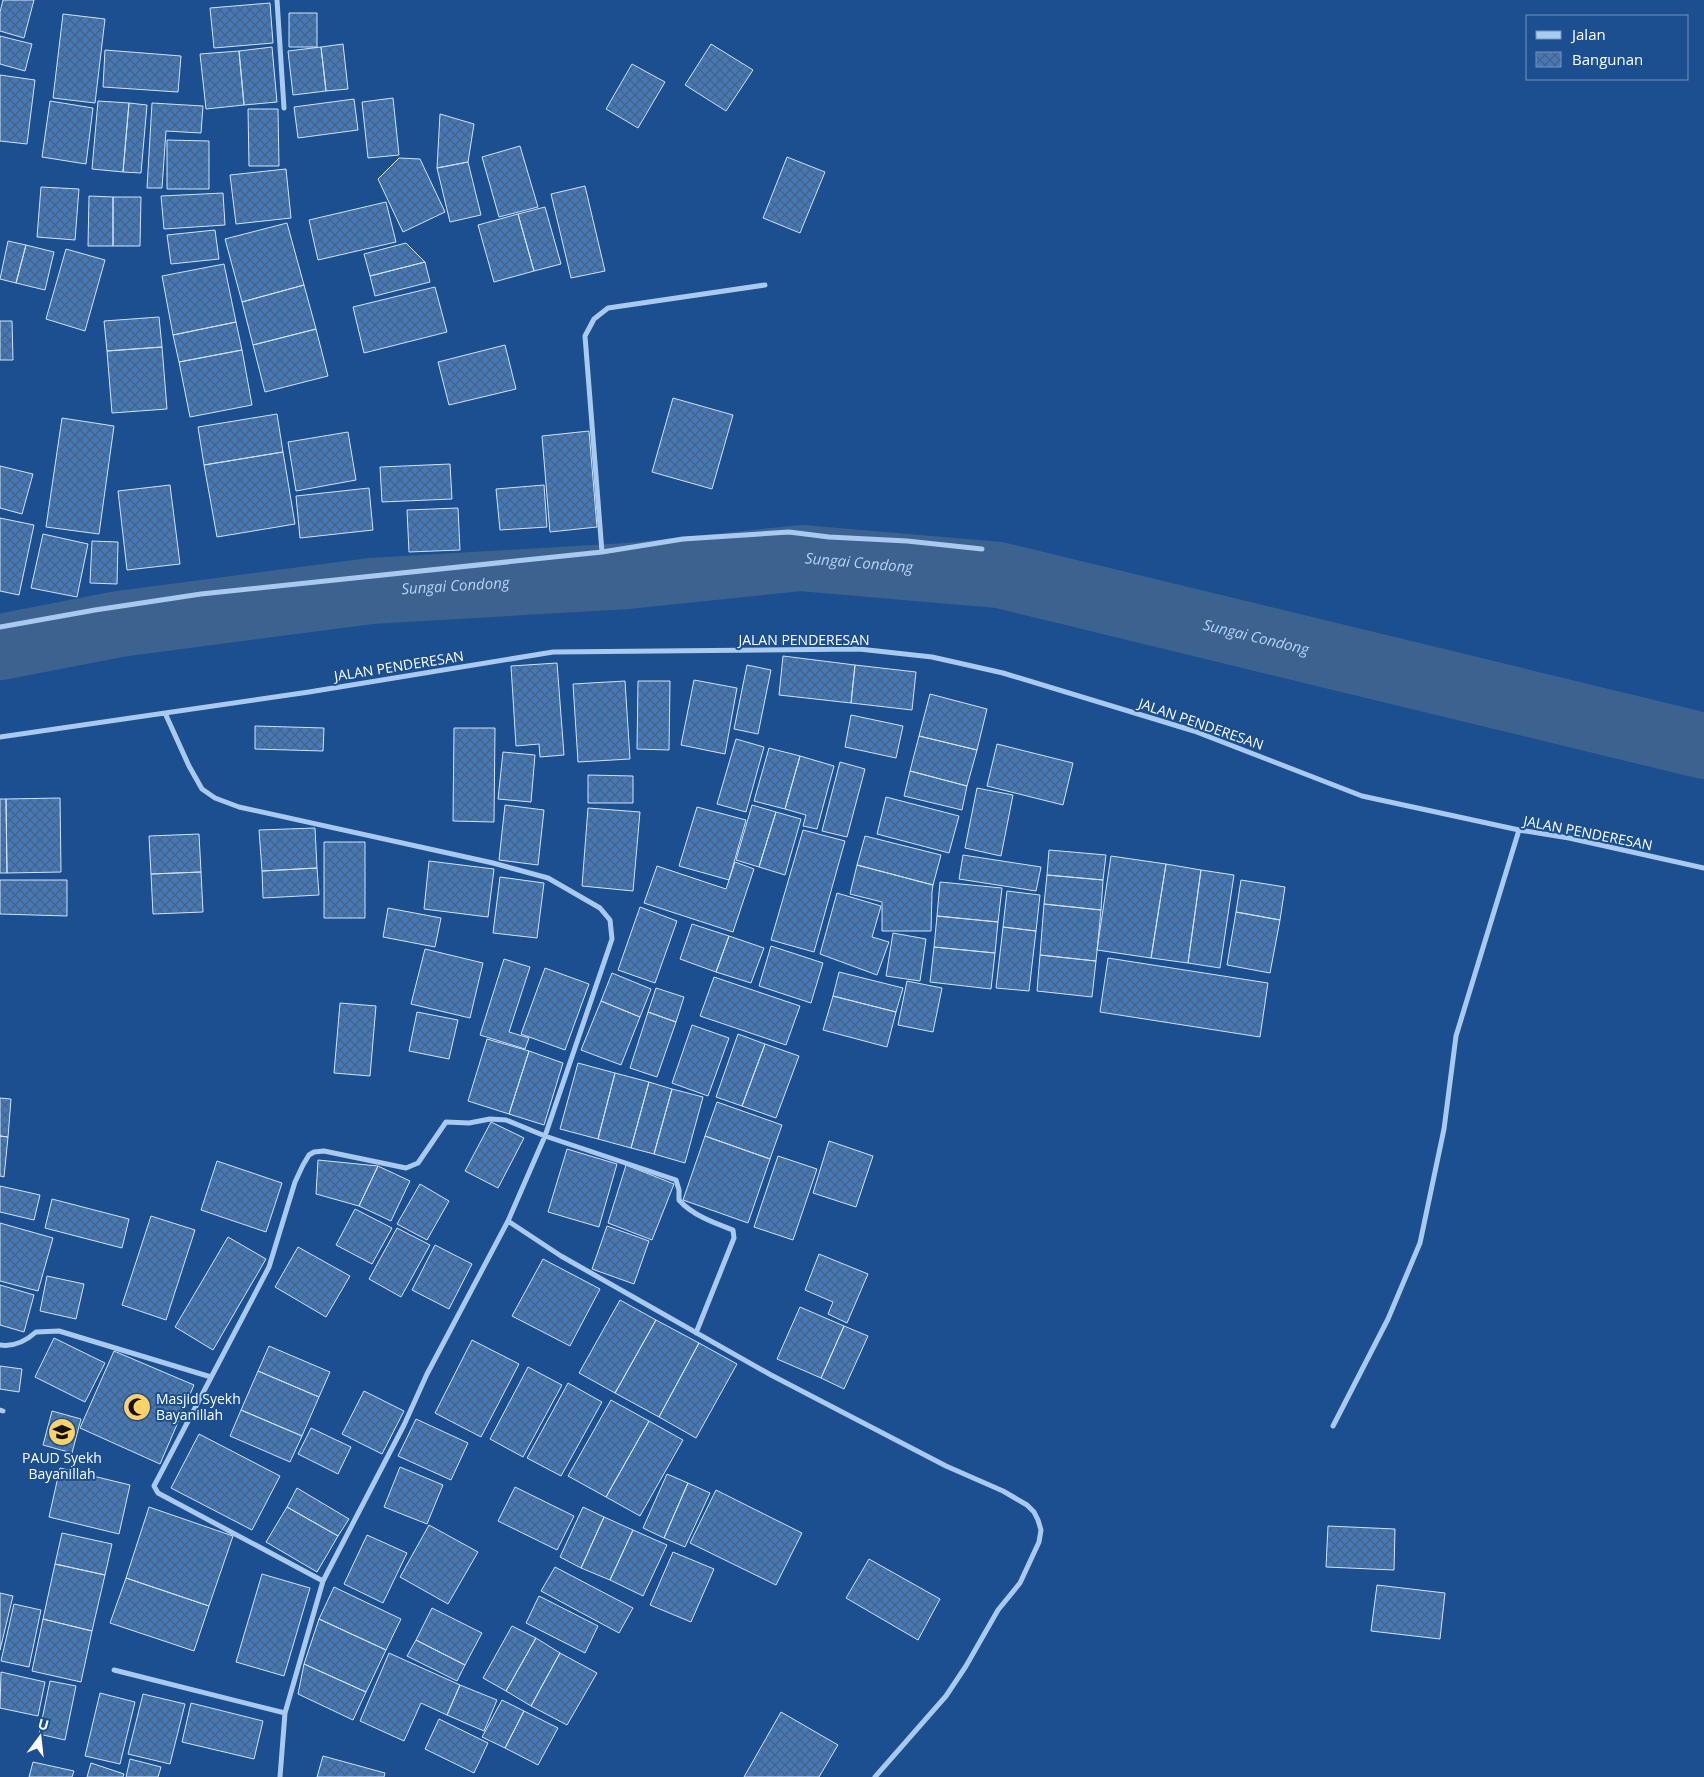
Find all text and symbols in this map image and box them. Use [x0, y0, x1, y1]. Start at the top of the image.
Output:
legend [1526, 15, 1689, 80]
text: Jalan [1570, 24, 1606, 44]
text: Bangunan [1572, 49, 1643, 69]
water label: Sungai Condong [804, 547, 915, 577]
water label: Sungai Condong [401, 572, 511, 598]
water label: Sungai Condong [1201, 614, 1313, 659]
street label: JALAN PENDERESAN [736, 630, 870, 649]
street label: JALAN PENDERESAN [331, 646, 465, 685]
street label: JALAN PENDERESAN [1134, 693, 1266, 754]
street label: JALAN PENDERESAN [1520, 810, 1654, 854]
place label: Masjid Syekh Bayanillah [156, 1389, 241, 1424]
mosque icon: Masjid Syekh Bayanillah [122, 1392, 152, 1422]
school or university icon: PAUD Syekh Bayanillah [47, 1417, 77, 1447]
place label: PAUD Syekh Bayanillah [22, 1448, 102, 1483]
north arrow [15, 1712, 65, 1762]
text: U [36, 1713, 51, 1735]

